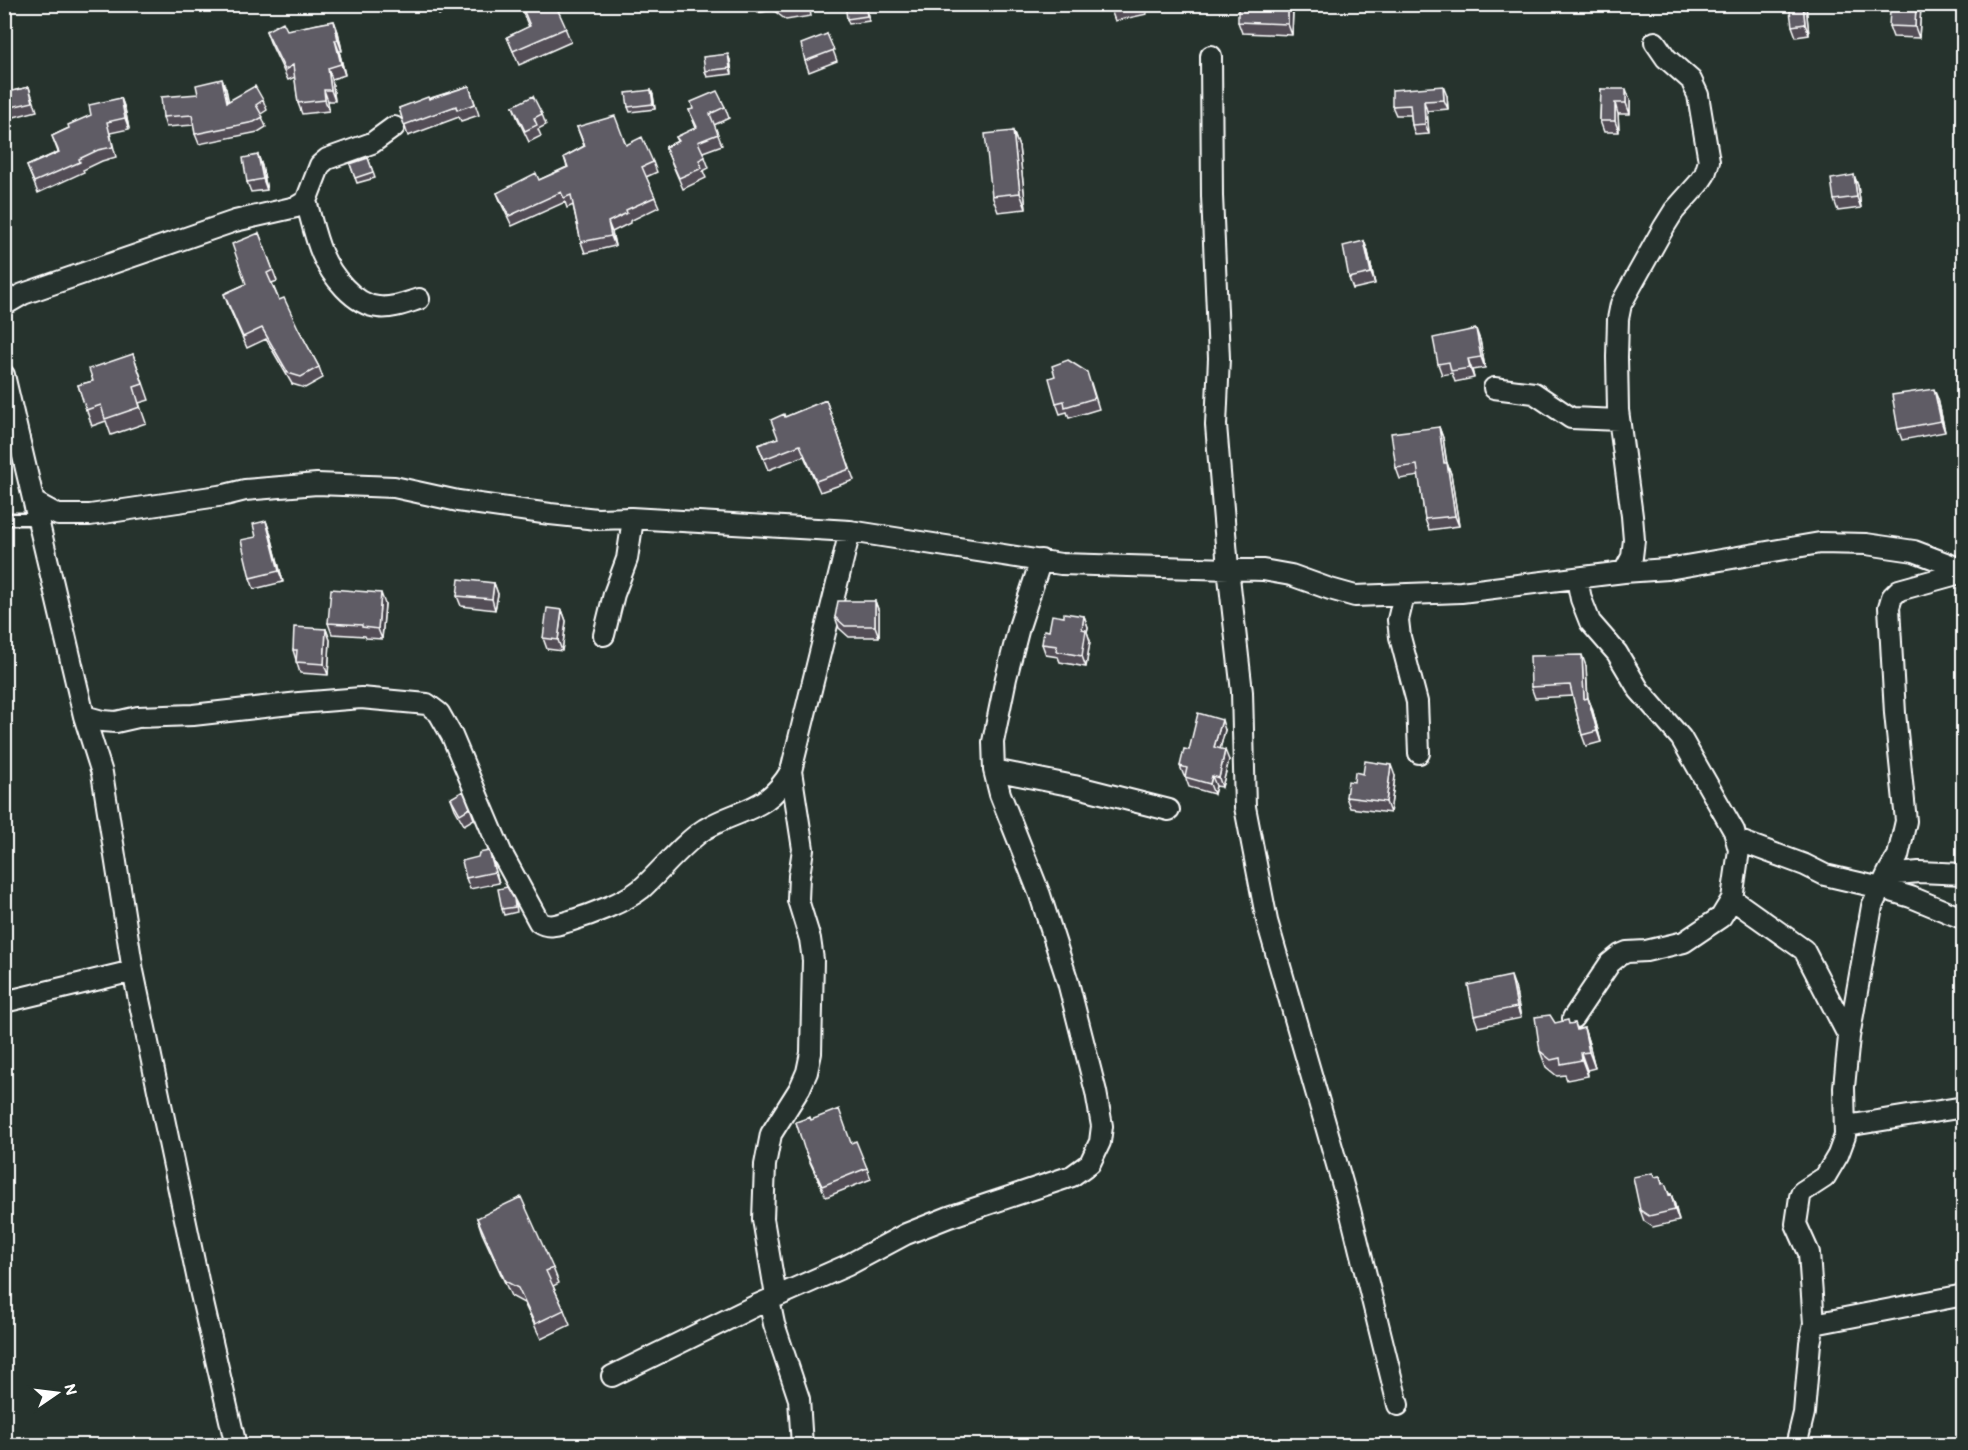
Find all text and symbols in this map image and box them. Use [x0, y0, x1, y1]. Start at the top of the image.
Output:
north arrow [27, 1363, 87, 1423]
text: N [61, 1382, 82, 1397]

